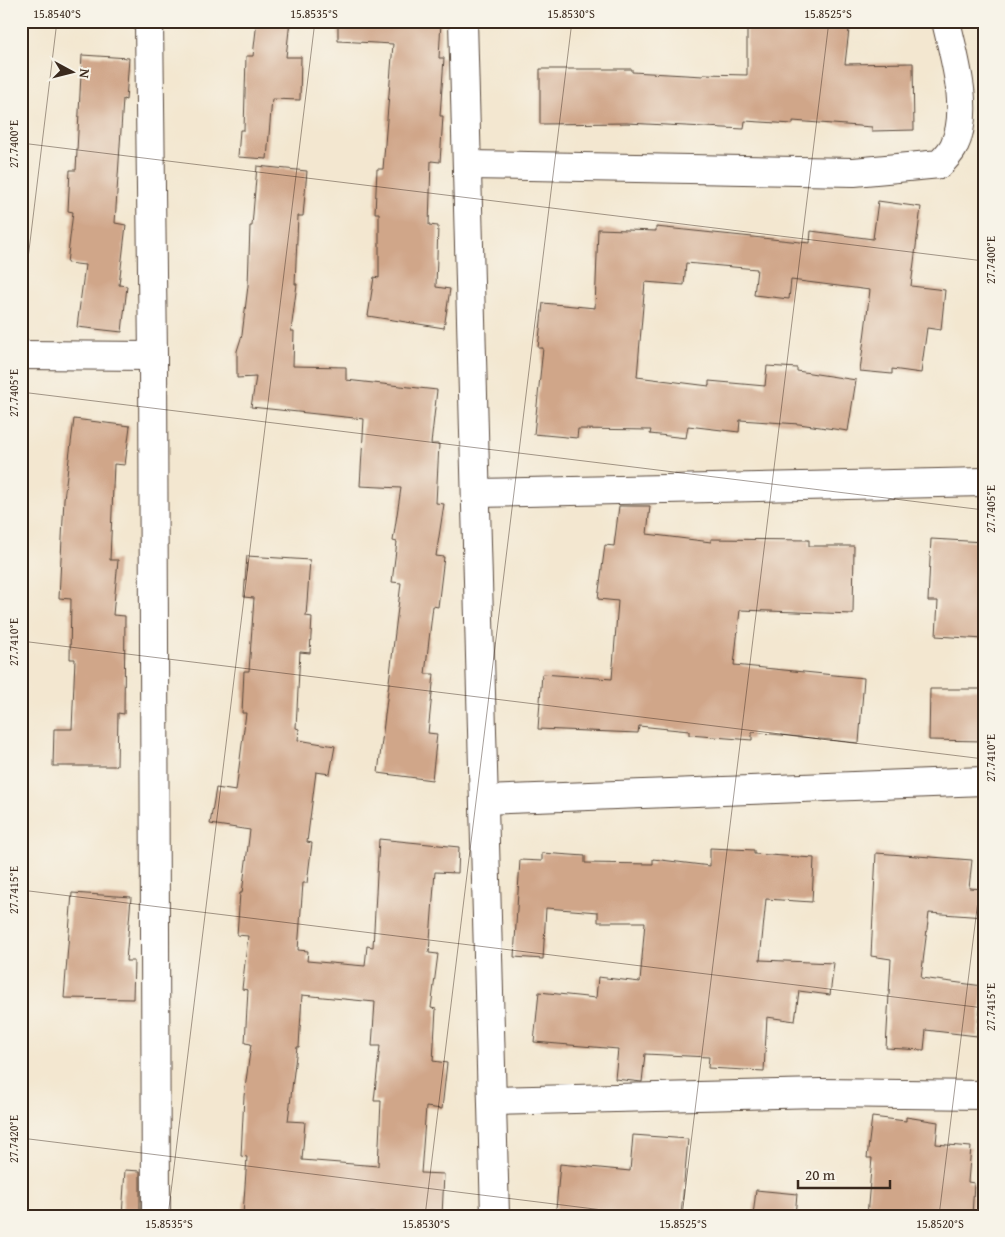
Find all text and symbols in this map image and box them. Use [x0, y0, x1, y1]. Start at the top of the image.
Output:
text: 15.8540°S [33, 5, 81, 22]
text: 15.8535°S [290, 5, 338, 22]
text: 15.8530°S [547, 5, 595, 22]
text: 15.8525°S [804, 5, 852, 22]
north arrow [48, 48, 98, 98]
text: N [74, 68, 95, 80]
text: 27.7400°E [5, 120, 22, 168]
text: 27.7400°E [982, 236, 999, 284]
text: 27.7405°E [5, 369, 22, 417]
text: 27.7405°E [982, 485, 999, 533]
text: 27.7410°E [5, 618, 22, 666]
text: 27.7410°E [982, 734, 999, 782]
text: 27.7415°E [5, 866, 22, 914]
text: 27.7415°E [982, 983, 999, 1031]
text: 27.7420°E [5, 1115, 22, 1163]
scale bar [798, 1157, 890, 1189]
text: 20 m [805, 1164, 836, 1185]
text: 15.8535°S [145, 1215, 193, 1232]
text: 15.8530°S [402, 1215, 450, 1232]
text: 15.8525°S [659, 1215, 707, 1232]
text: 15.8520°S [916, 1215, 964, 1232]

